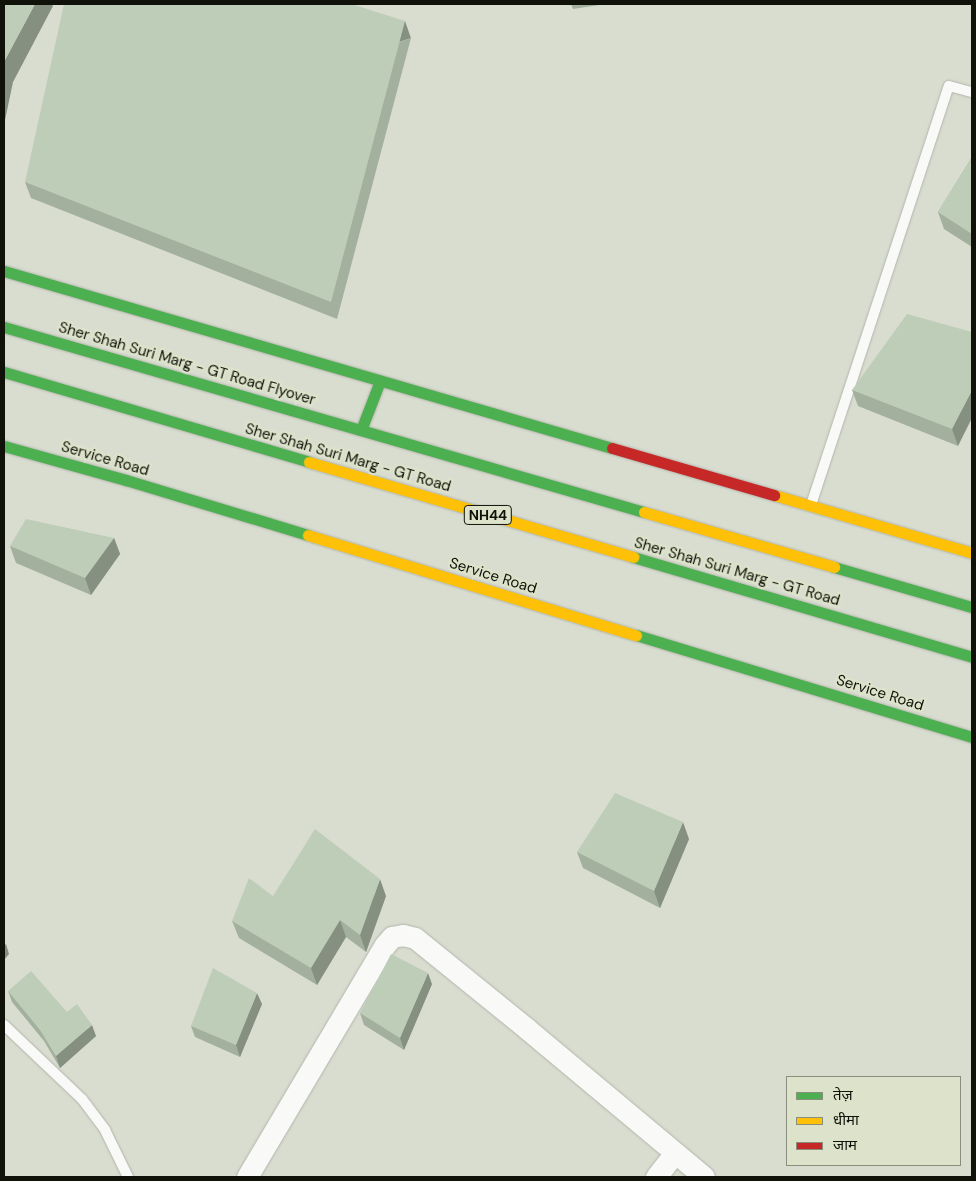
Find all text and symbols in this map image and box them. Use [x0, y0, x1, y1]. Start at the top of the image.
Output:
street label: Sher Shah Suri Marg - GT Road Flyover [57, 319, 317, 409]
street label: Sher Shah Suri Marg - GT Road [243, 420, 453, 496]
street label: Service Road [59, 438, 151, 480]
road number: NH44 [463, 504, 513, 526]
street label: Sher Shah Suri Marg - GT Road [632, 534, 842, 610]
street label: Service Road [447, 554, 539, 598]
street label: Service Road [834, 671, 926, 715]
legend [786, 1076, 961, 1166]
text: तेज़ [833, 1085, 853, 1105]
text: धीमा [833, 1110, 859, 1130]
text: जाम [833, 1135, 857, 1155]

